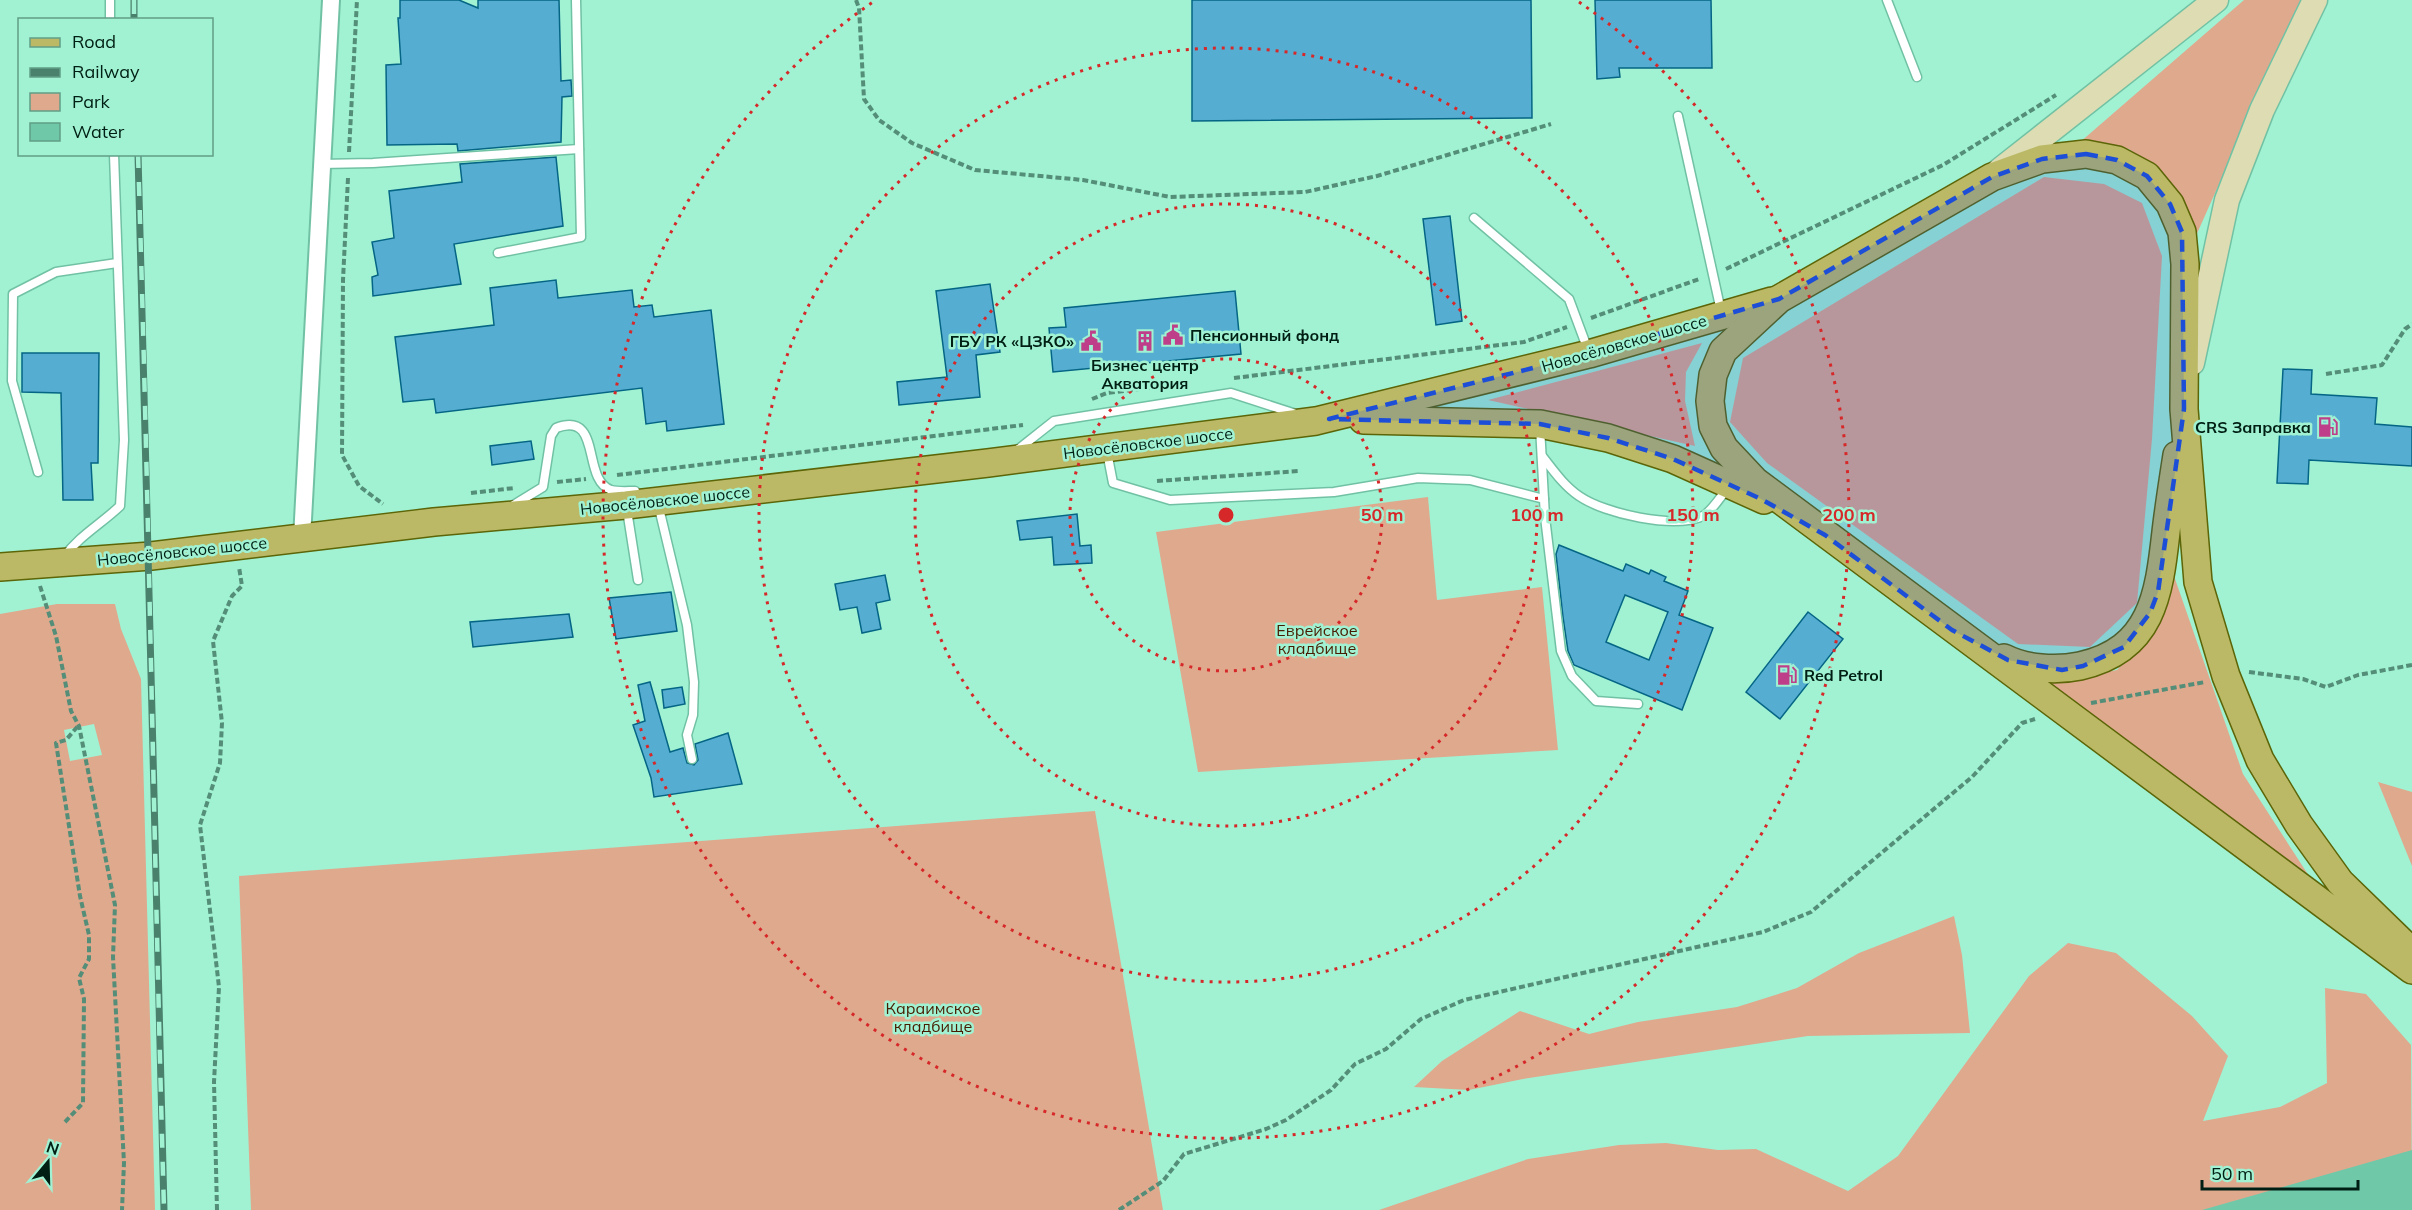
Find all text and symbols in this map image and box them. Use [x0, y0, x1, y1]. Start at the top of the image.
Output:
legend [18, 18, 213, 156]
text: Road [72, 30, 116, 53]
text: Railway [72, 60, 140, 83]
text: Park [72, 90, 111, 113]
text: Water [72, 120, 125, 143]
street label: Новосёловское шоссе [1539, 310, 1709, 376]
public building icon: Пенсионный фонд [1161, 323, 1185, 347]
place label: Пенсионный фонд [1190, 325, 1339, 345]
public building icon: ГБУ РК «ЦЗКО» [1079, 329, 1103, 353]
building icon: Бизнес центр Акватория [1133, 329, 1157, 353]
place label: ГБУ РК «ЦЗКО» [950, 331, 1074, 351]
place label: Бизнес центр Акватория [1091, 355, 1199, 393]
fuel station icon: CRS Заправка [2316, 415, 2340, 439]
place label: CRS Заправка [2195, 417, 2311, 437]
street label: Новосёловское шоссе [1062, 423, 1234, 463]
street label: Новосёловское шоссе [579, 481, 751, 519]
text: 50 m [1361, 503, 1403, 526]
text: 100 m [1510, 503, 1564, 526]
text: 150 m [1666, 503, 1720, 526]
text: 200 m [1822, 503, 1876, 526]
centre of rings [1216, 505, 1236, 525]
street label: Новосёловское шоссе [96, 532, 268, 570]
park label: Еврейское кладбище [1276, 620, 1358, 658]
fuel station icon: Red Petrol [1775, 663, 1799, 687]
place label: Red Petrol [1804, 665, 1883, 685]
park label: Караимское кладбище [886, 998, 981, 1036]
north arrow [18, 1132, 78, 1192]
text: N [44, 1136, 62, 1159]
scale bar [2202, 1153, 2358, 1191]
text: 50 m [2211, 1162, 2253, 1185]

